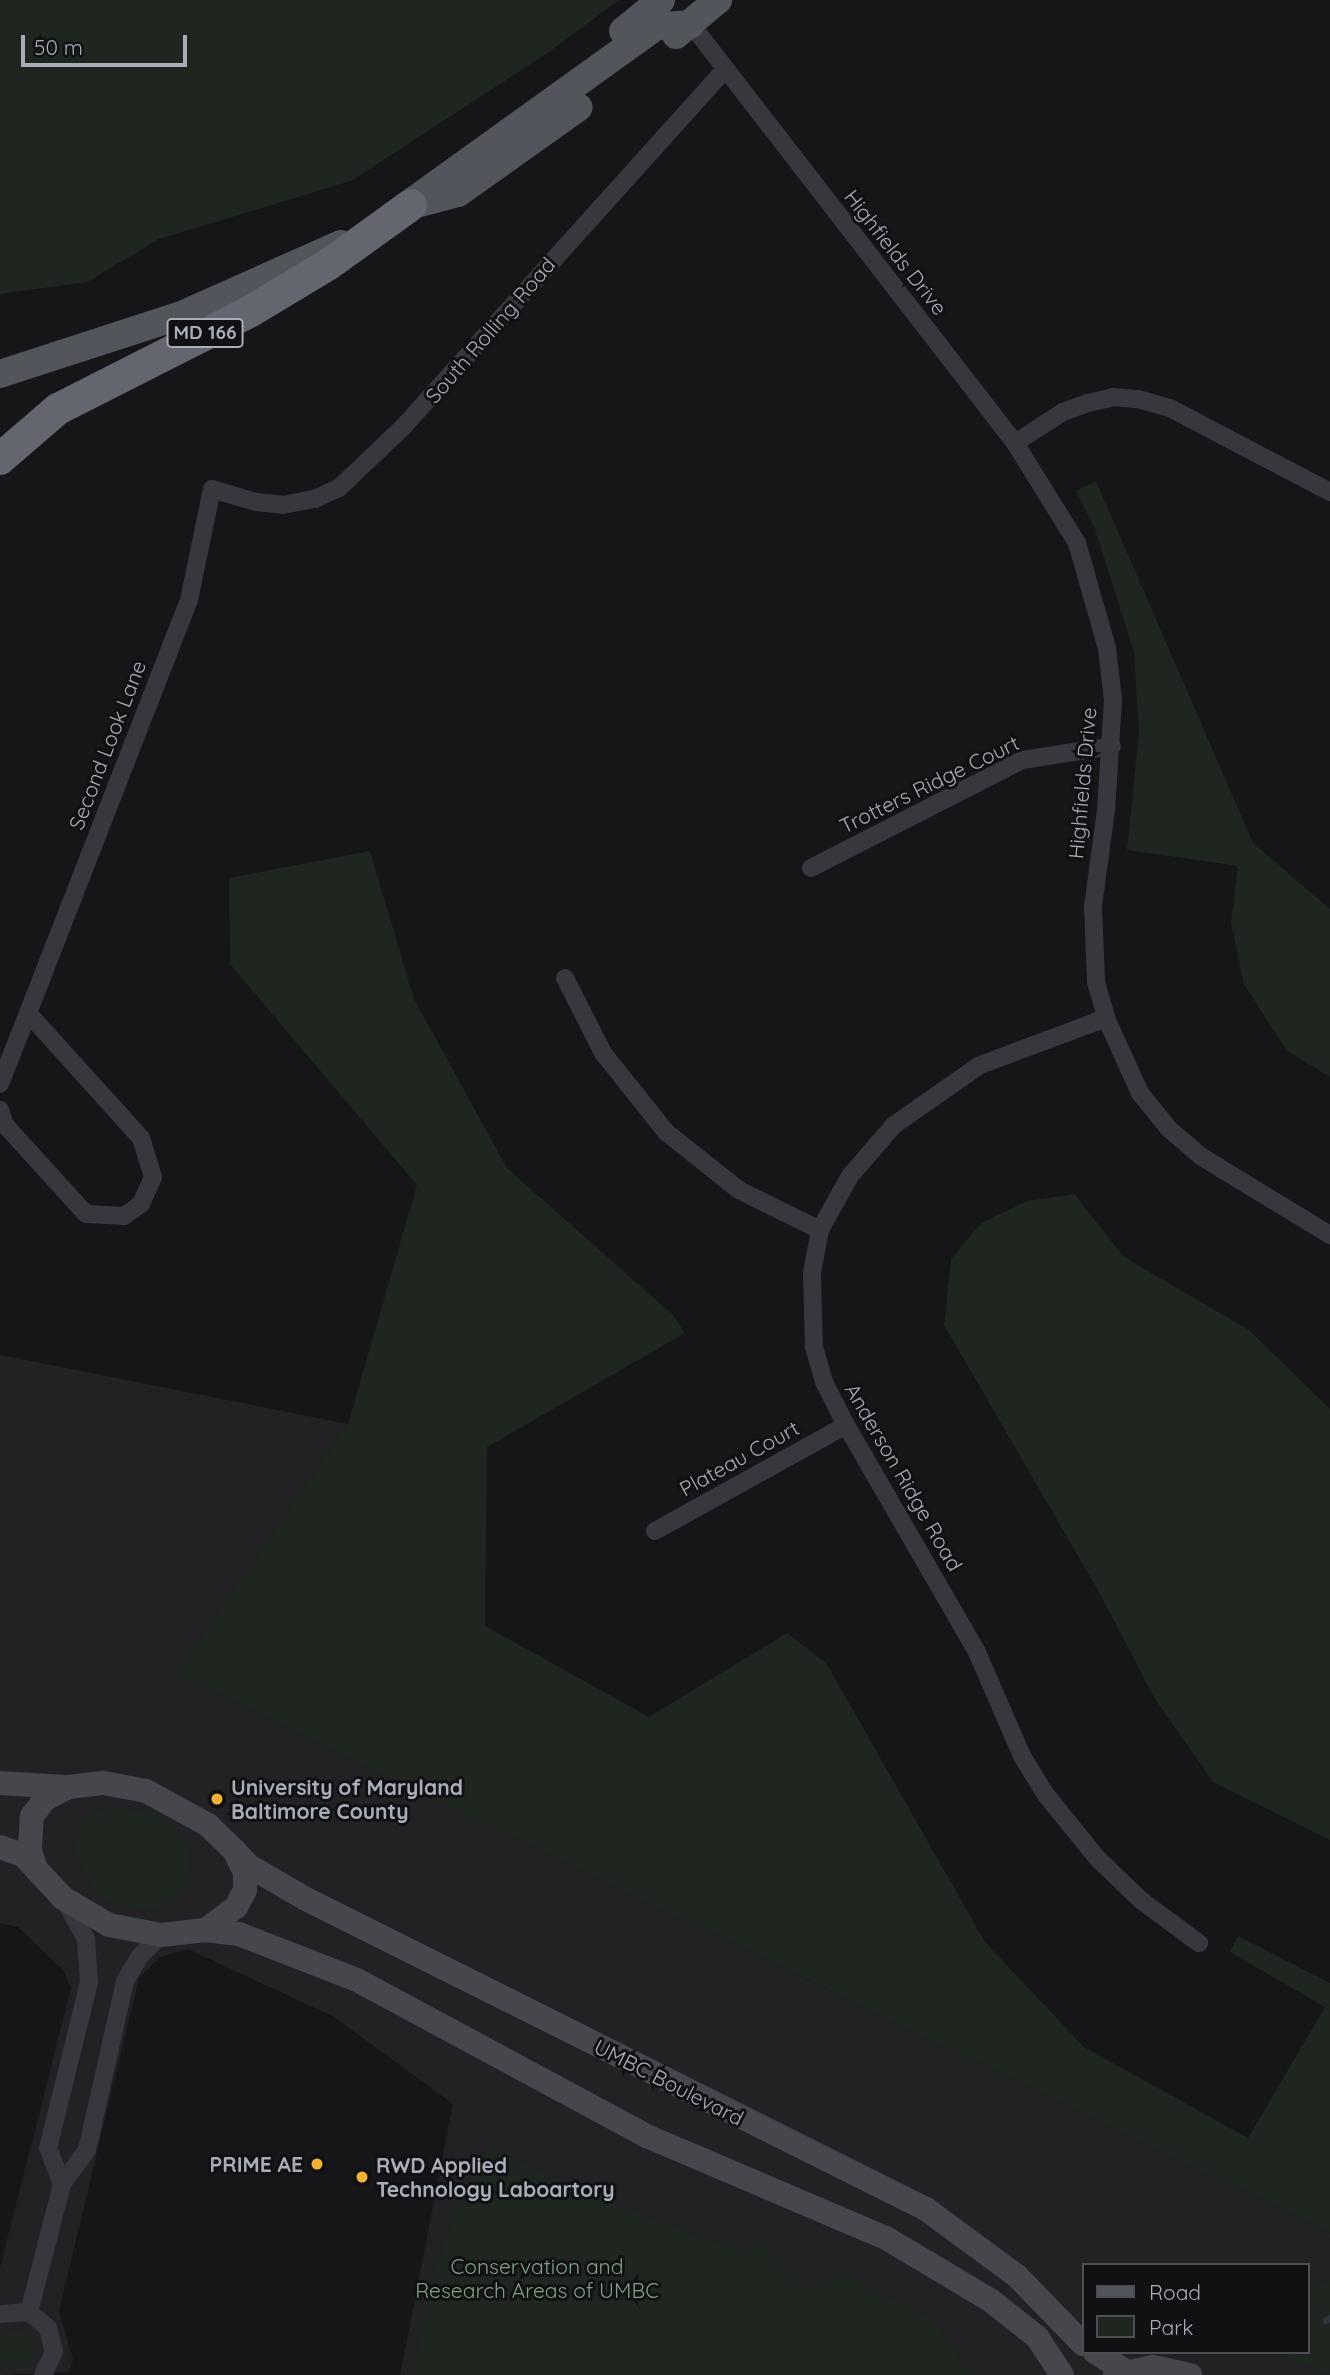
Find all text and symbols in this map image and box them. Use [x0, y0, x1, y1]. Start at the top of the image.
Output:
scale bar [24, 21, 191, 65]
text: 50 m [34, 34, 83, 60]
street label: Highfields Drive [839, 184, 953, 320]
street label: South Rolling Road [420, 252, 560, 408]
road number: MD 166 [166, 318, 244, 348]
street label: Second Look Lane [63, 657, 151, 833]
street label: Highfields Drive [1063, 706, 1101, 860]
street label: Trotters Ridge Court [835, 730, 1023, 838]
street label: Anderson Ridge Road [840, 1379, 968, 1575]
street label: Plateau Court [675, 1415, 803, 1501]
place label: University of Maryland Baltimore County [231, 1774, 463, 1824]
marker: University of Maryland Baltimore County [209, 1791, 225, 1807]
street label: UMBC Boulevard [590, 2033, 748, 2131]
place label: PRIME AE [210, 2151, 303, 2177]
place label: RWD Applied Technology Laboartory [376, 2152, 615, 2202]
marker: PRIME AE [309, 2156, 325, 2172]
marker: RWD Applied Technology Laboartory [354, 2169, 370, 2185]
park label: Conservation and Research Areas of UMBC [415, 2253, 659, 2303]
legend [1082, 2263, 1309, 2354]
text: Road [1149, 2279, 1201, 2305]
text: Park [1149, 2314, 1193, 2340]

